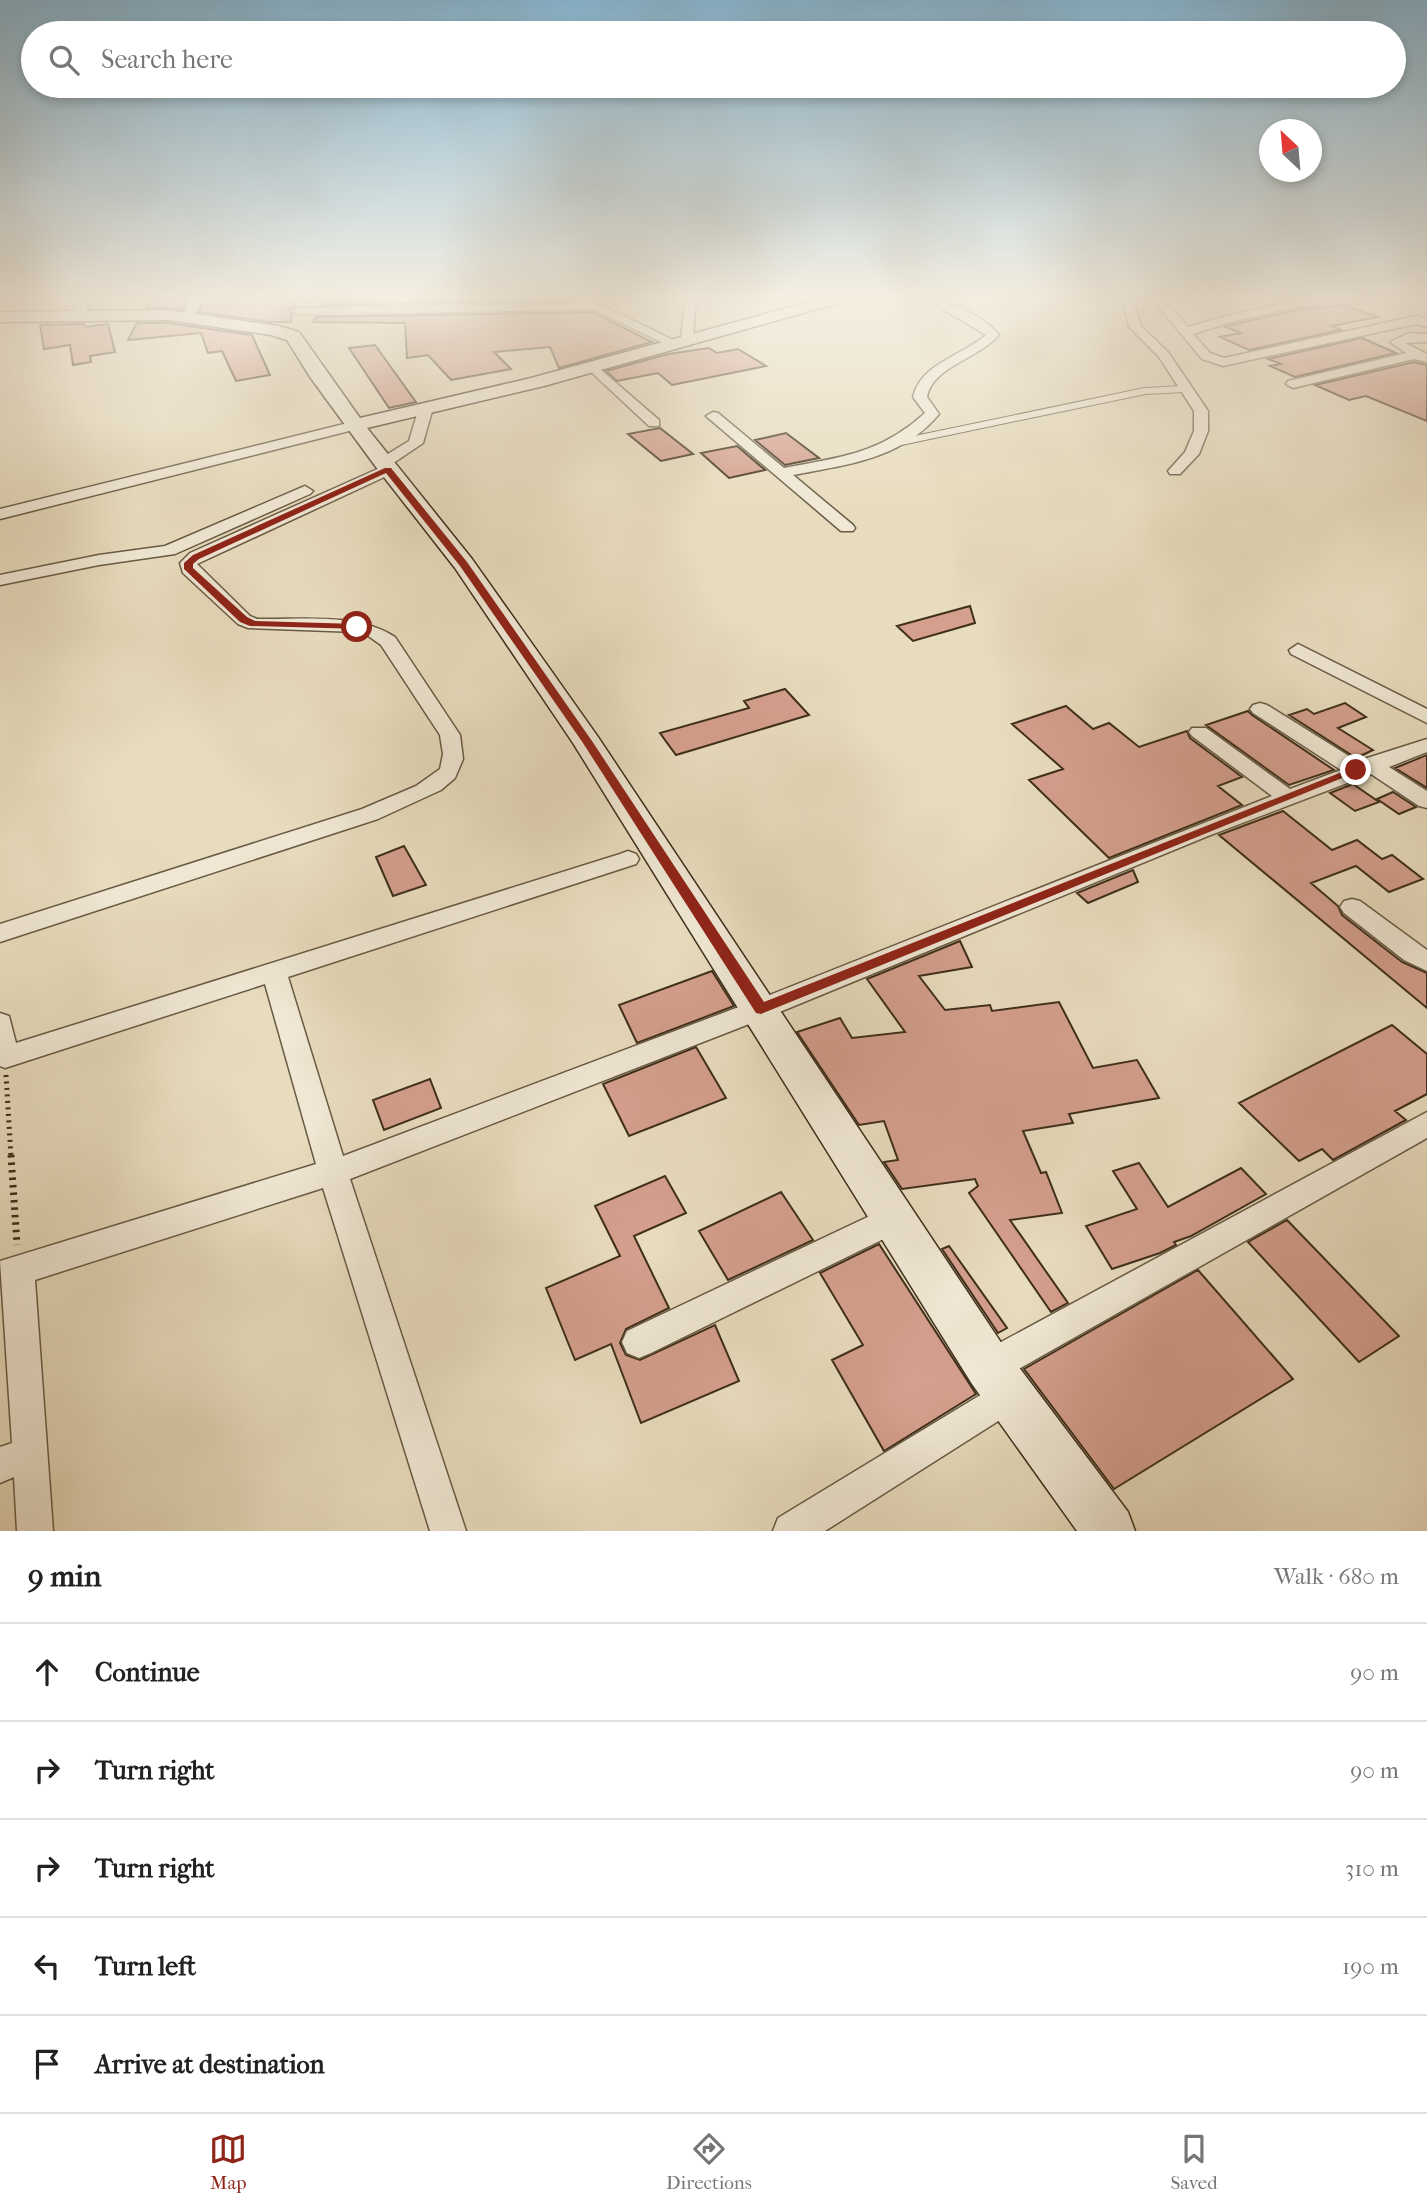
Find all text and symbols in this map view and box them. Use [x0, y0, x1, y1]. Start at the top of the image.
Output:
search box [21, 21, 1406, 98]
icon: search [45, 41, 83, 79]
text: Search here [101, 44, 233, 75]
north arrow [1259, 119, 1322, 182]
route start [341, 611, 372, 642]
route end [1340, 754, 1371, 785]
text: 9 min [28, 1559, 101, 1594]
text: Walk · 680 m [1274, 1563, 1399, 1590]
icon: ahead [28, 1653, 66, 1691]
text: Continue [95, 1657, 200, 1688]
text: 90 m [1350, 1659, 1399, 1686]
icon: right [28, 1751, 66, 1789]
text: Turn right [95, 1755, 215, 1786]
text: 90 m [1350, 1757, 1399, 1784]
icon: right [28, 1849, 66, 1887]
text: Turn right [95, 1853, 215, 1884]
text: 310 m [1345, 1855, 1399, 1882]
icon: left [28, 1947, 66, 1985]
text: Turn left [95, 1951, 196, 1982]
text: 190 m [1342, 1953, 1399, 1980]
icon: arrive [28, 2045, 66, 2083]
text: Arrive at destination [95, 2049, 325, 2080]
tab: Map [209, 2130, 247, 2194]
tab: Directions [666, 2130, 752, 2194]
tab: Saved [1170, 2130, 1218, 2194]

